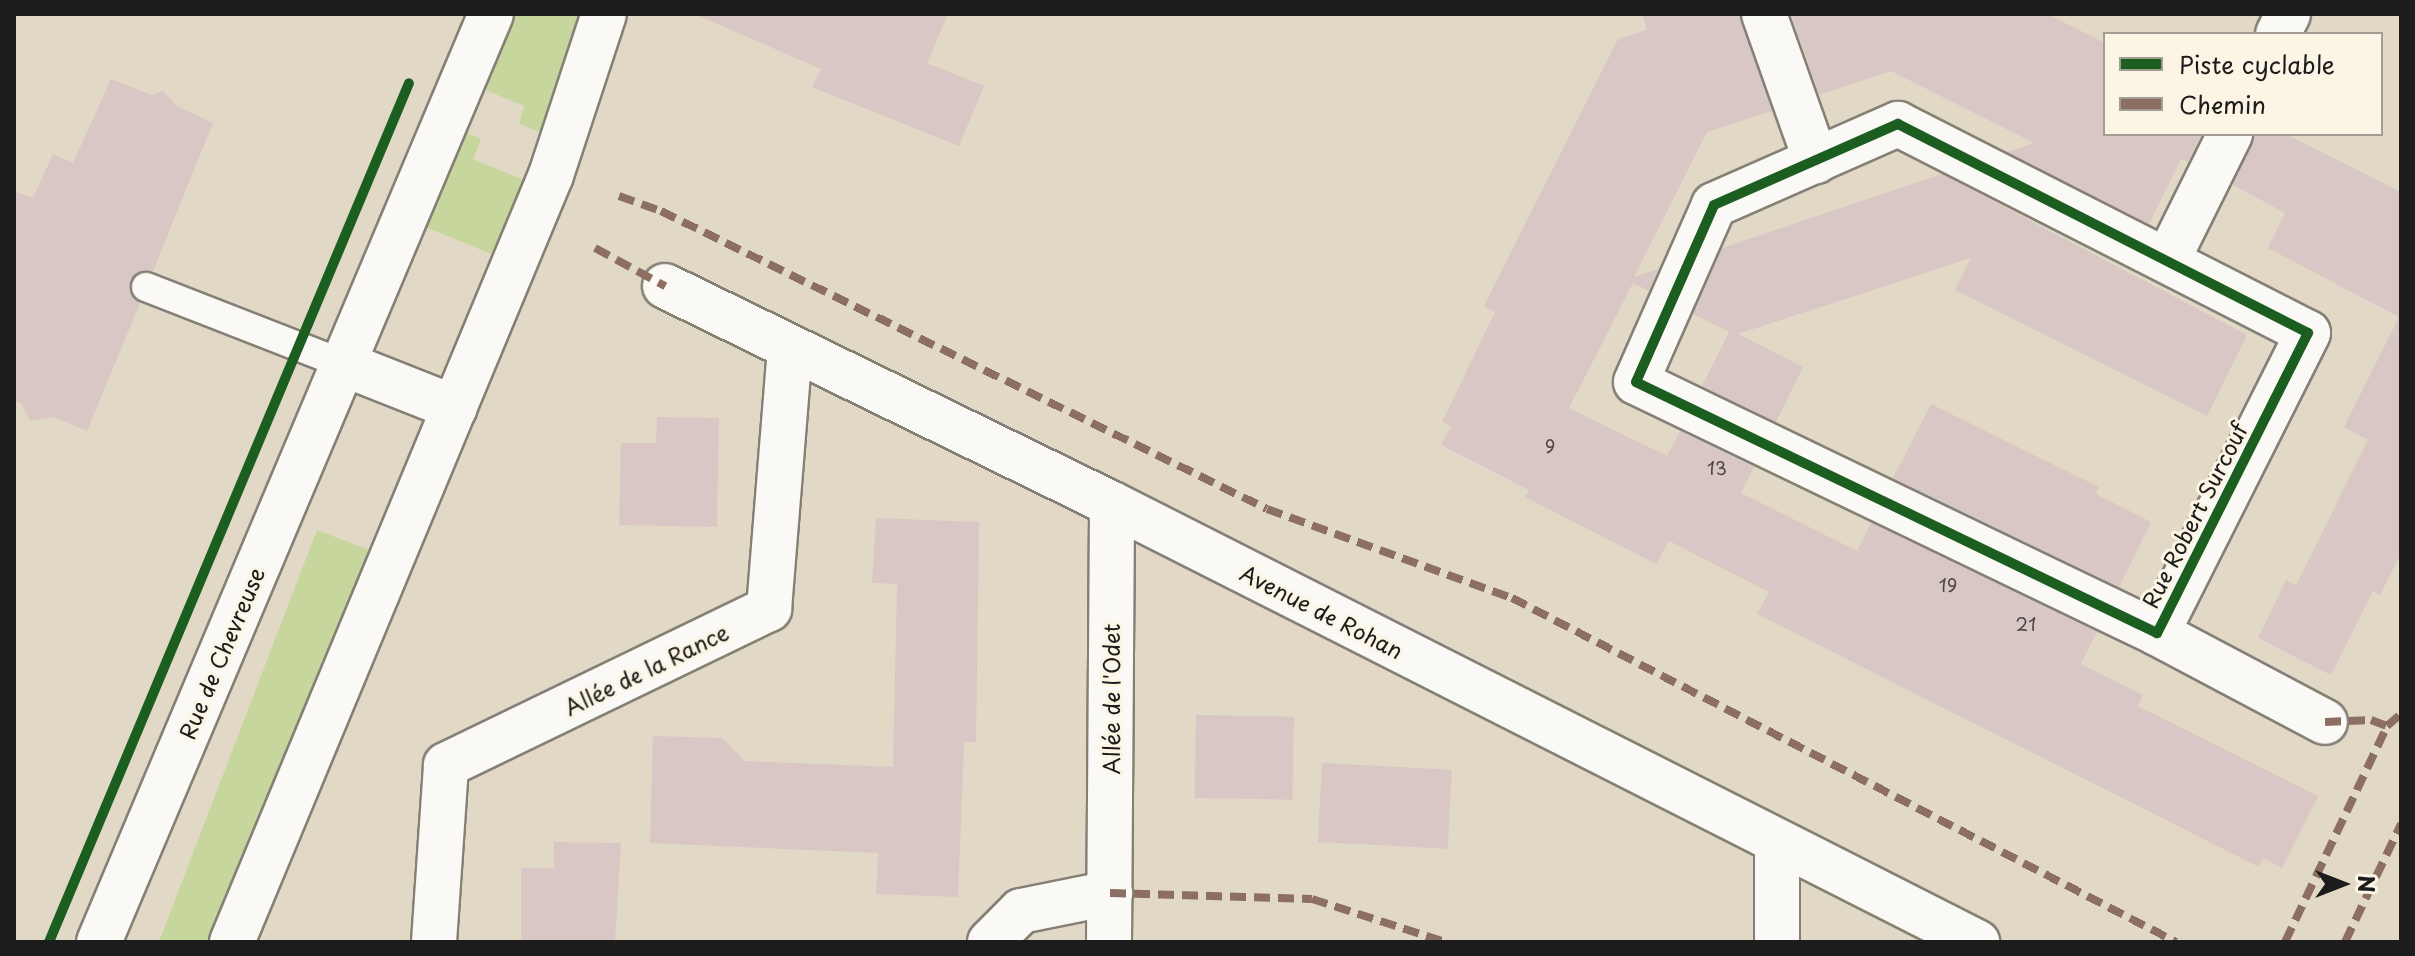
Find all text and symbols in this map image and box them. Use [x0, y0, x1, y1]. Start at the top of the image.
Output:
legend [2103, 32, 2383, 136]
text: Piste cyclable [2179, 46, 2335, 82]
text: Chemin [2179, 86, 2266, 122]
street label: Rue Robert Surcouf [2135, 417, 2253, 613]
house number: 9 [1545, 435, 1555, 457]
house number: 13 [1707, 457, 1727, 479]
street label: Avenue de Rohan [1236, 558, 1408, 664]
street label: Rue de Chevreuse [172, 561, 270, 745]
house number: 19 [1939, 574, 1957, 596]
house number: 21 [2016, 613, 2036, 635]
street label: Allée de la Rance [558, 617, 734, 721]
street label: Allée de l'Odet [1098, 622, 1124, 776]
north arrow [2303, 844, 2383, 924]
text: N [2351, 875, 2384, 893]

